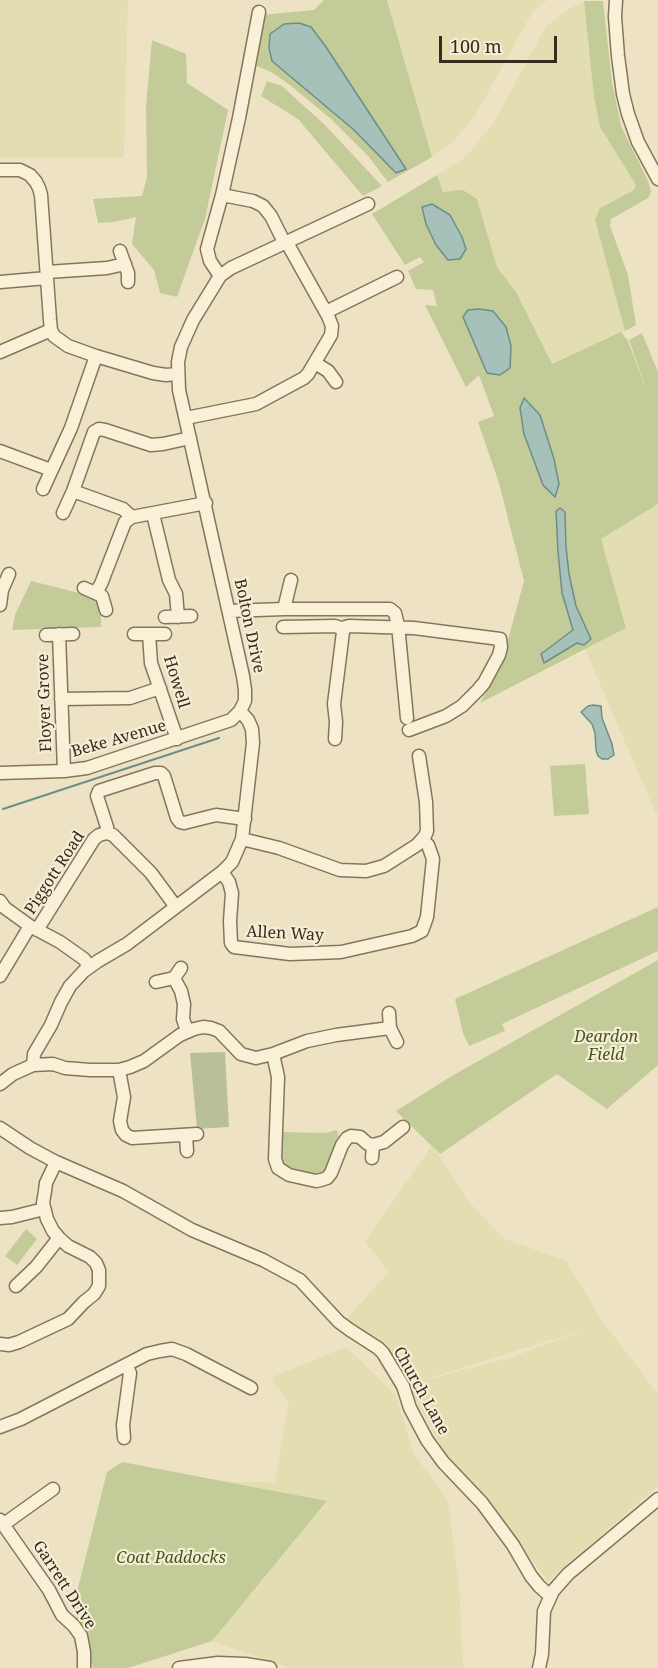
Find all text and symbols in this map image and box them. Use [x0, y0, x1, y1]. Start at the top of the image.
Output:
scale bar [442, 24, 560, 62]
text: 100 m [450, 34, 502, 58]
street label: Bolton Drive [230, 577, 268, 675]
street label: Floyer Grove [34, 653, 56, 753]
street label: Howell [159, 653, 193, 711]
street label: Beke Avenue [69, 716, 169, 762]
street label: Piggott Road [21, 828, 89, 918]
street label: Allen Way [246, 922, 324, 946]
park label: Deardon Field [574, 1027, 638, 1065]
street label: Church Lane [389, 1344, 453, 1438]
street label: Garrett Drive [28, 1537, 100, 1633]
park label: Coat Paddocks [116, 1548, 226, 1568]

